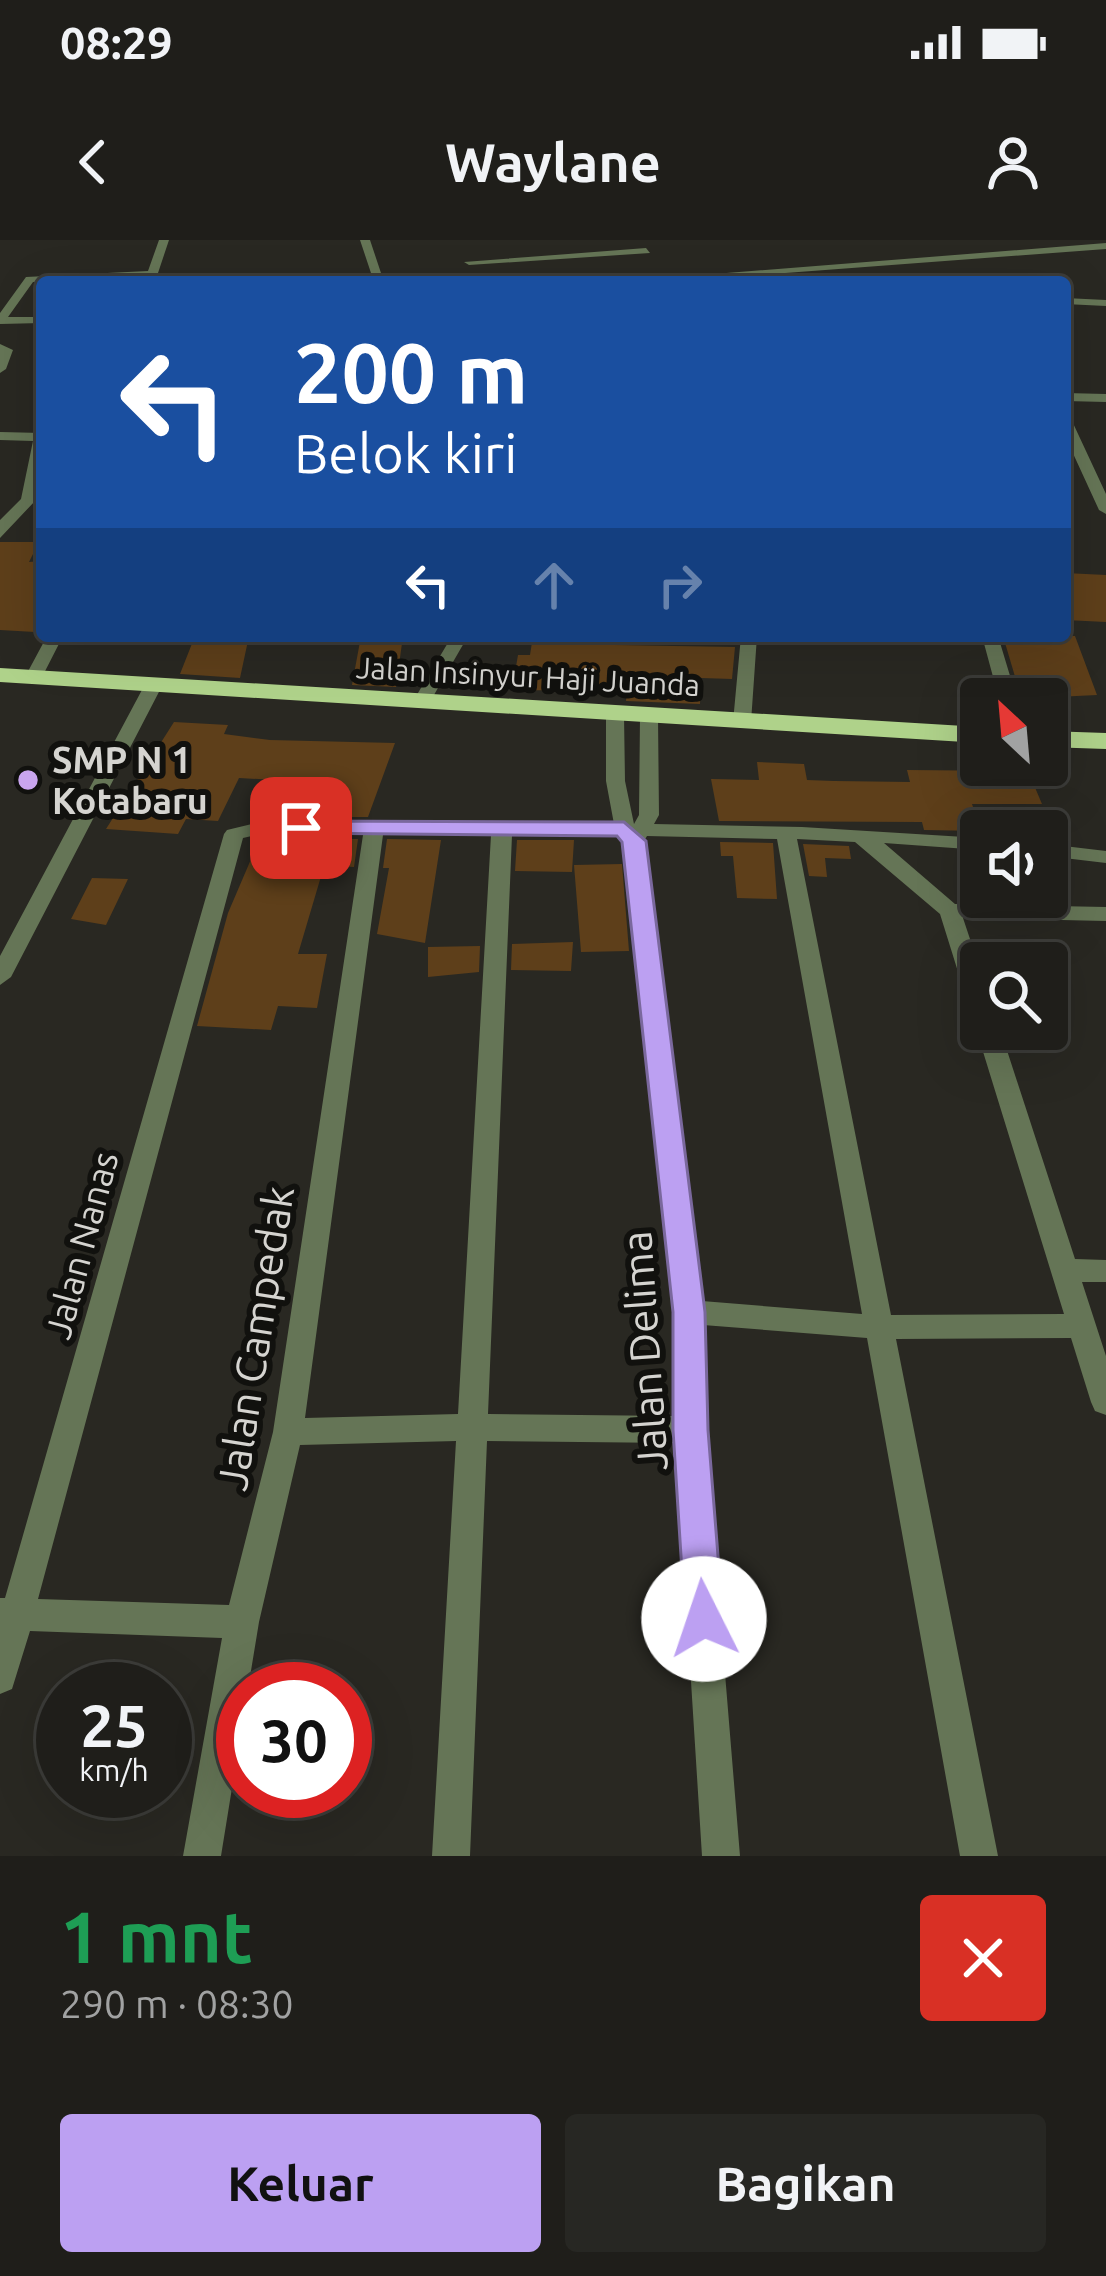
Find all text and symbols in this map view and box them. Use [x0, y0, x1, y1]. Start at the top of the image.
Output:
text: 08:29 [60, 17, 173, 68]
icon: back [60, 129, 126, 195]
icon: person [980, 129, 1046, 195]
text: Waylane [445, 132, 661, 192]
icon: left [96, 324, 252, 480]
text: 200 m [294, 325, 528, 419]
text: Belok kiri [294, 423, 517, 483]
icon: left [395, 552, 461, 618]
icon: ahead [521, 552, 587, 618]
icon: right [647, 552, 713, 618]
street label: Jalan Insinyur Haji Juanda [355, 650, 701, 702]
north arrow [960, 678, 1068, 786]
map controls [960, 678, 1068, 1050]
place label: SMP N 1 Kotabaru [52, 739, 208, 821]
marker: SMP N 1 Kotabaru [15, 767, 41, 793]
pin [250, 777, 352, 879]
icon: arrive [268, 795, 334, 861]
button: sound [960, 810, 1068, 918]
button: search [960, 942, 1068, 1050]
street label: Jalan Nanas [36, 1147, 126, 1343]
street label: Jalan Campedak [208, 1183, 302, 1493]
street label: Jalan Delima [612, 1229, 676, 1473]
position arrow [641, 1556, 767, 1682]
speed limit sign: 30 [216, 1662, 372, 1818]
text: 25 [80, 1691, 148, 1758]
text: km/h [79, 1753, 149, 1787]
button: close [920, 1895, 1046, 2021]
text: 1 mnt [60, 1896, 253, 1977]
text: 290 m · 08:30 [60, 1982, 294, 2025]
button: Keluar [60, 2114, 541, 2252]
button: Bagikan [565, 2114, 1046, 2252]

